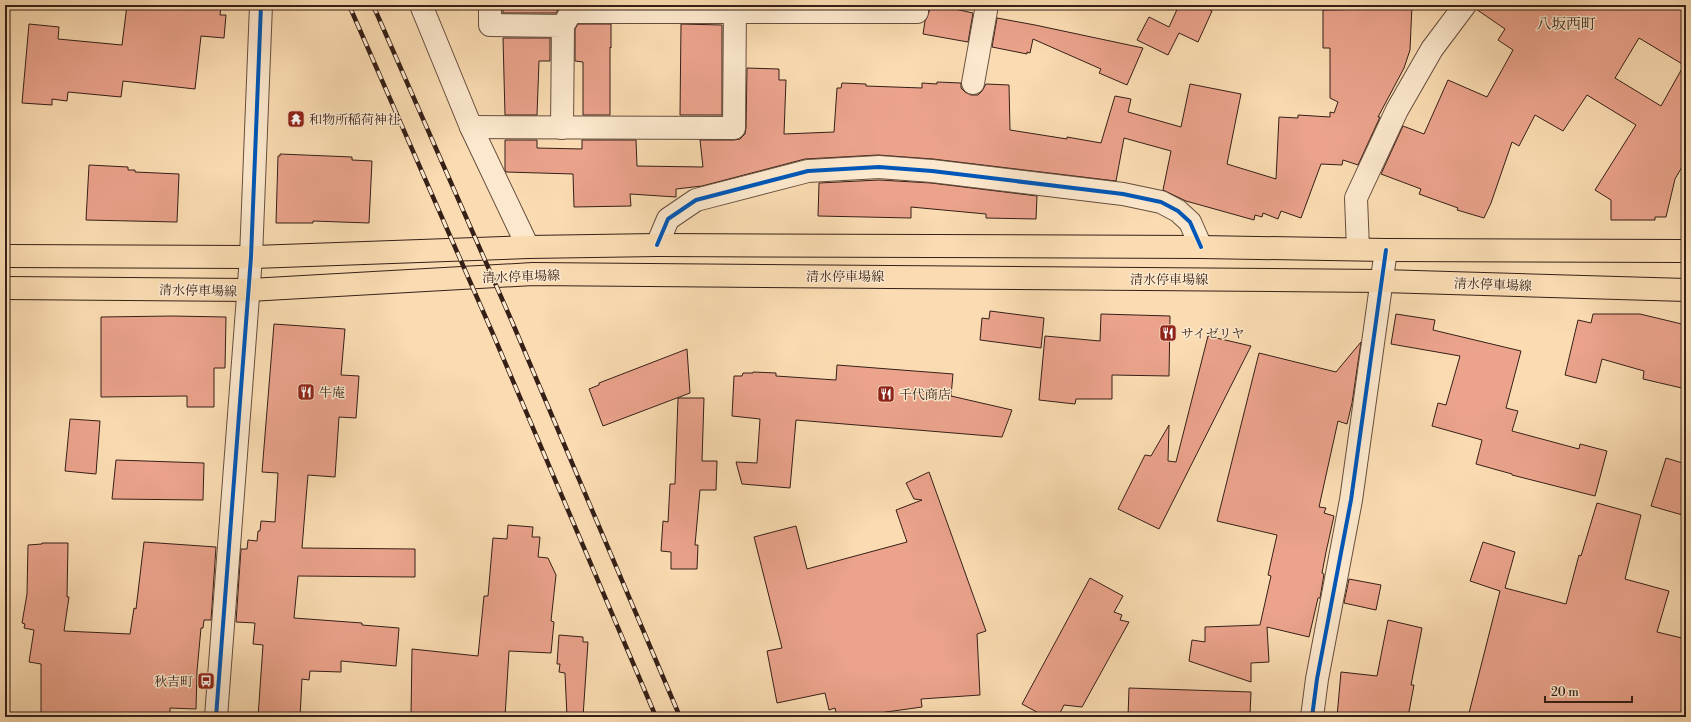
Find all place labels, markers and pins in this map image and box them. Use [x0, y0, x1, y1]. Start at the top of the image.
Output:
temple icon: 和物所稲荷神社 [286, 109, 306, 129]
place label: 和物所稲荷神社 [309, 112, 400, 128]
restaurant icon: サイゼリヤ [1158, 323, 1178, 343]
place label: サイゼリヤ [1181, 326, 1244, 342]
restaurant icon: 牛庵 [296, 382, 316, 402]
restaurant icon: 千代商店 [876, 384, 896, 404]
place label: 牛庵 [319, 385, 345, 401]
place label: 千代商店 [899, 387, 951, 403]
bus stop icon: 秋吉町 [196, 671, 216, 691]
place label: 秋吉町 [154, 674, 193, 690]

